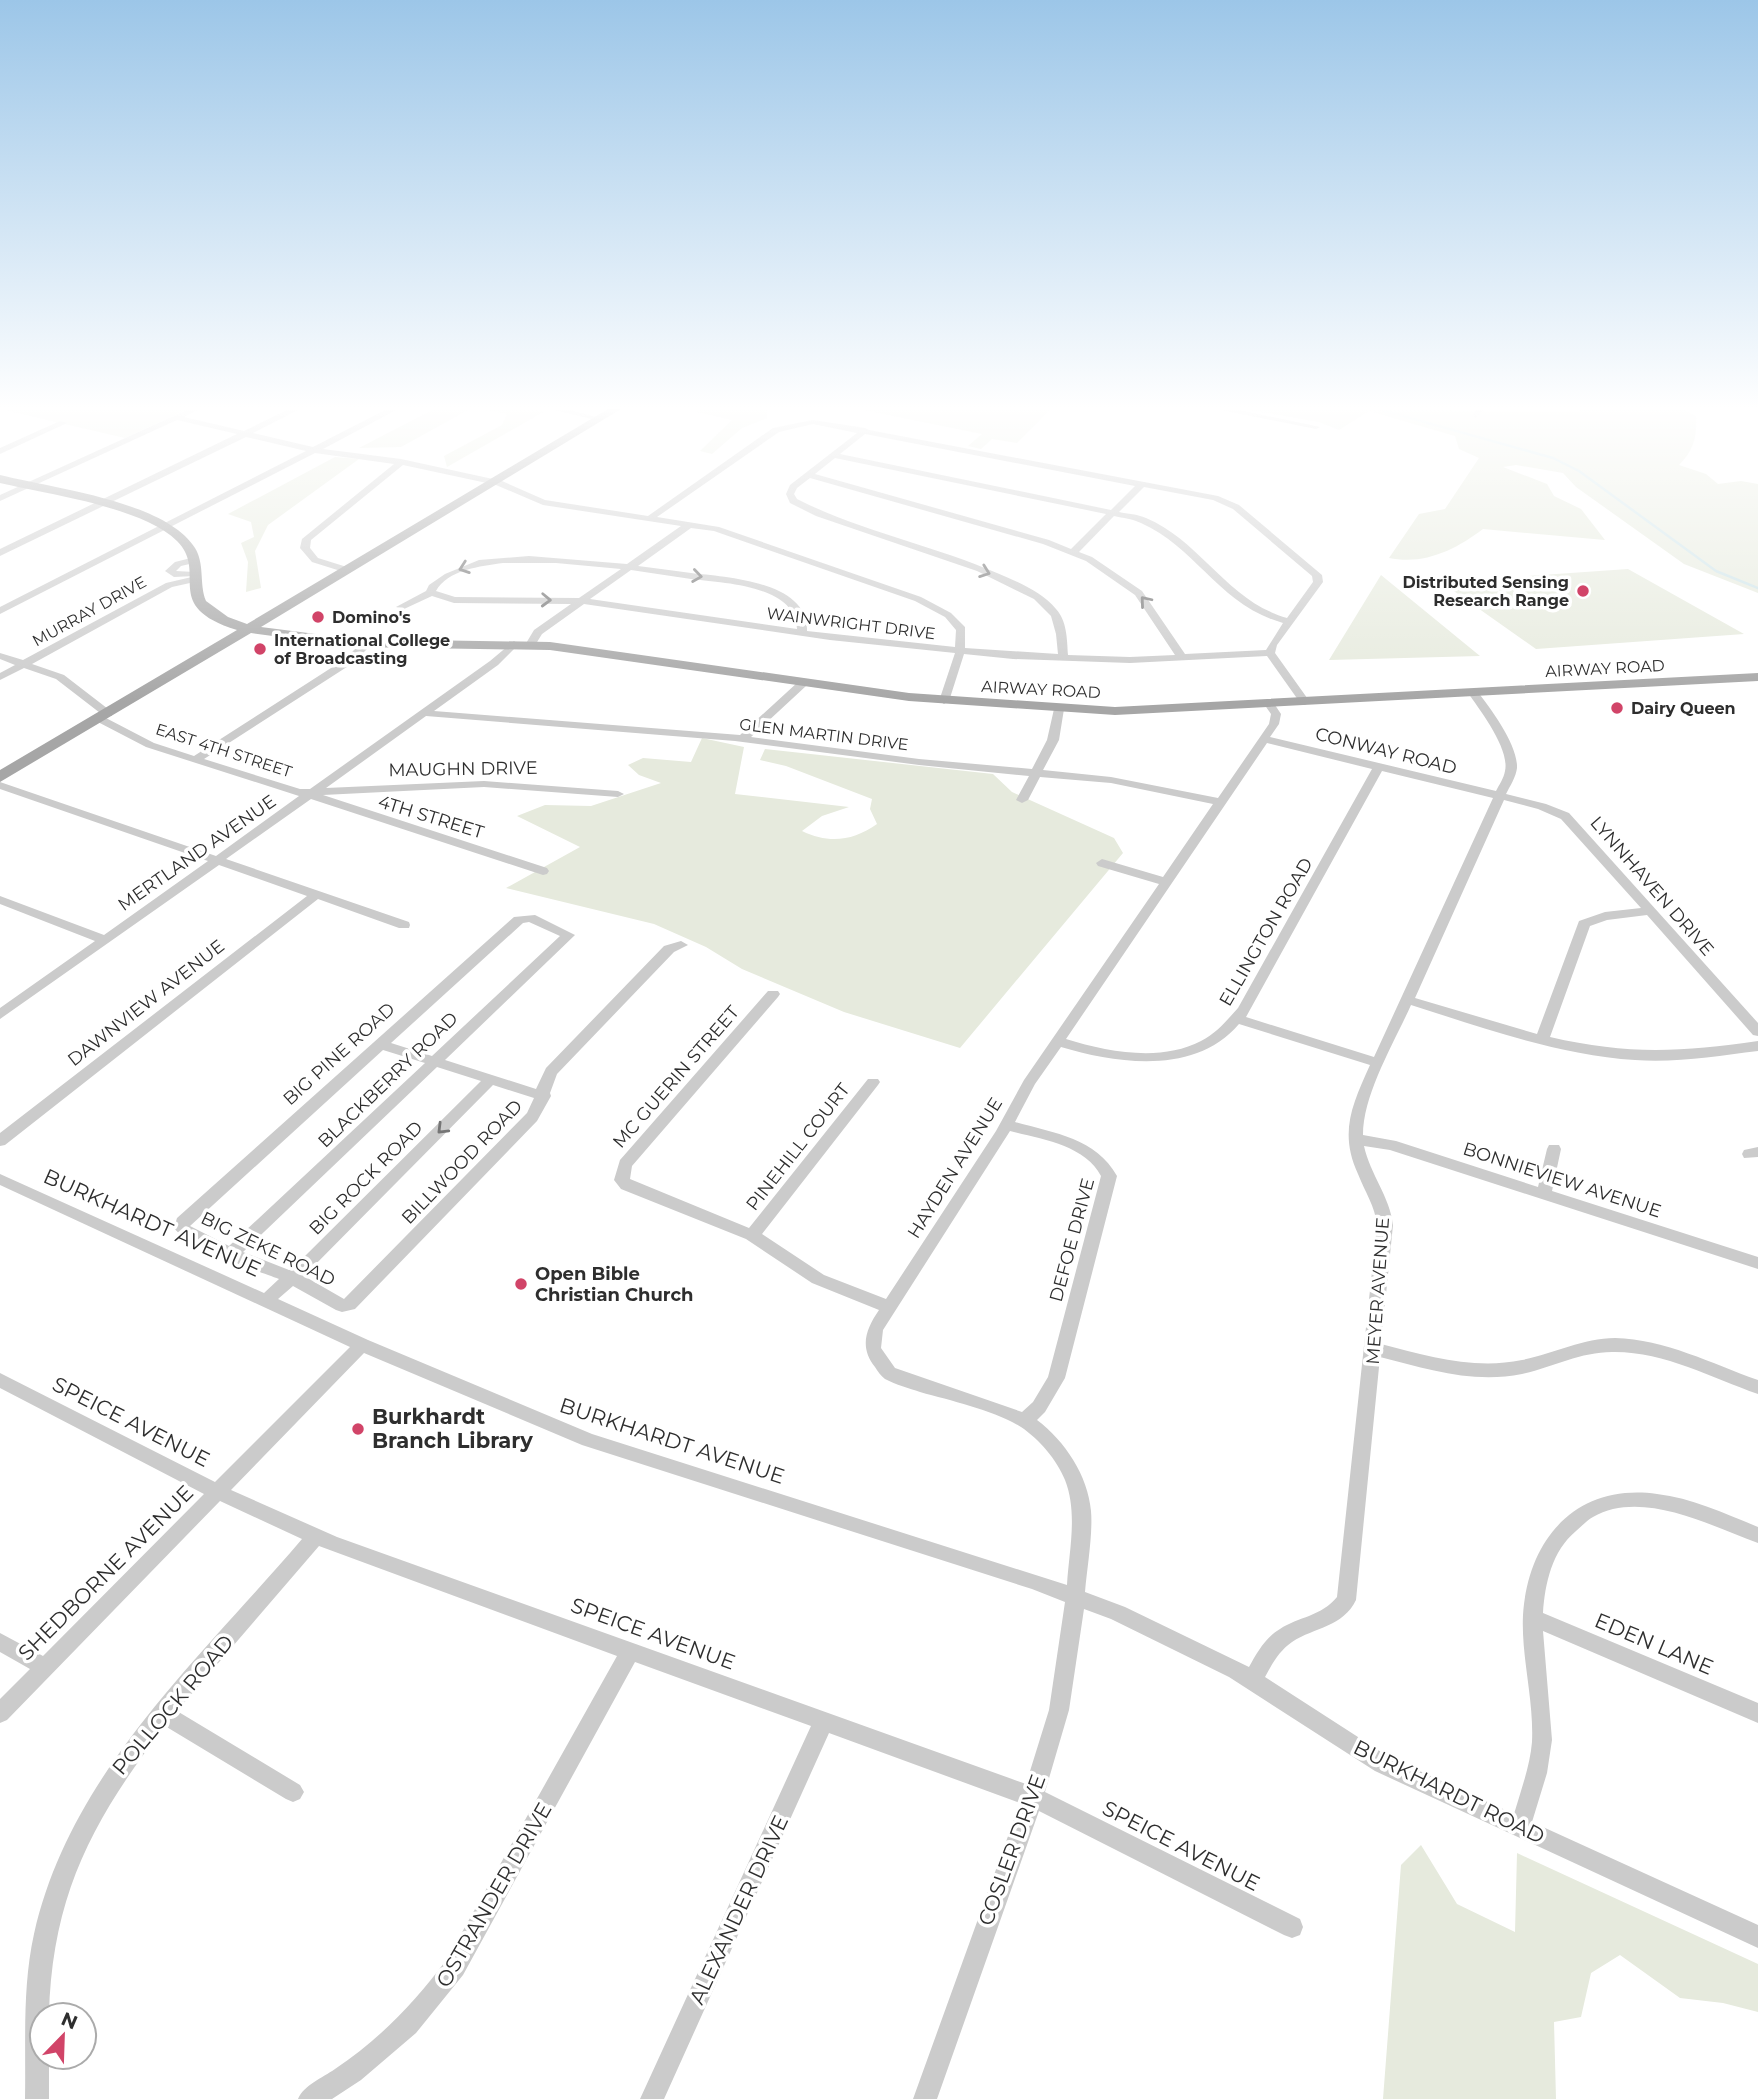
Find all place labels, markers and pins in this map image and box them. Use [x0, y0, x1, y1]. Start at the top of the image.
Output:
place label: Distributed Sensing Research Range [1402, 573, 1569, 610]
marker: Distributed Sensing Research Range [1575, 583, 1591, 599]
place label: Domino's [332, 608, 411, 627]
marker: Domino's [310, 609, 326, 625]
place label: International College of Broadcasting [274, 631, 450, 668]
marker: International College of Broadcasting [252, 641, 268, 657]
place label: Dairy Queen [1631, 699, 1736, 718]
marker: Dairy Queen [1609, 700, 1625, 716]
place label: Open Bible Christian Church [535, 1263, 693, 1306]
marker: Open Bible Christian Church [513, 1276, 529, 1292]
place label: Burkhardt Branch Library [372, 1404, 533, 1453]
marker: Burkhardt Branch Library [350, 1421, 366, 1437]

